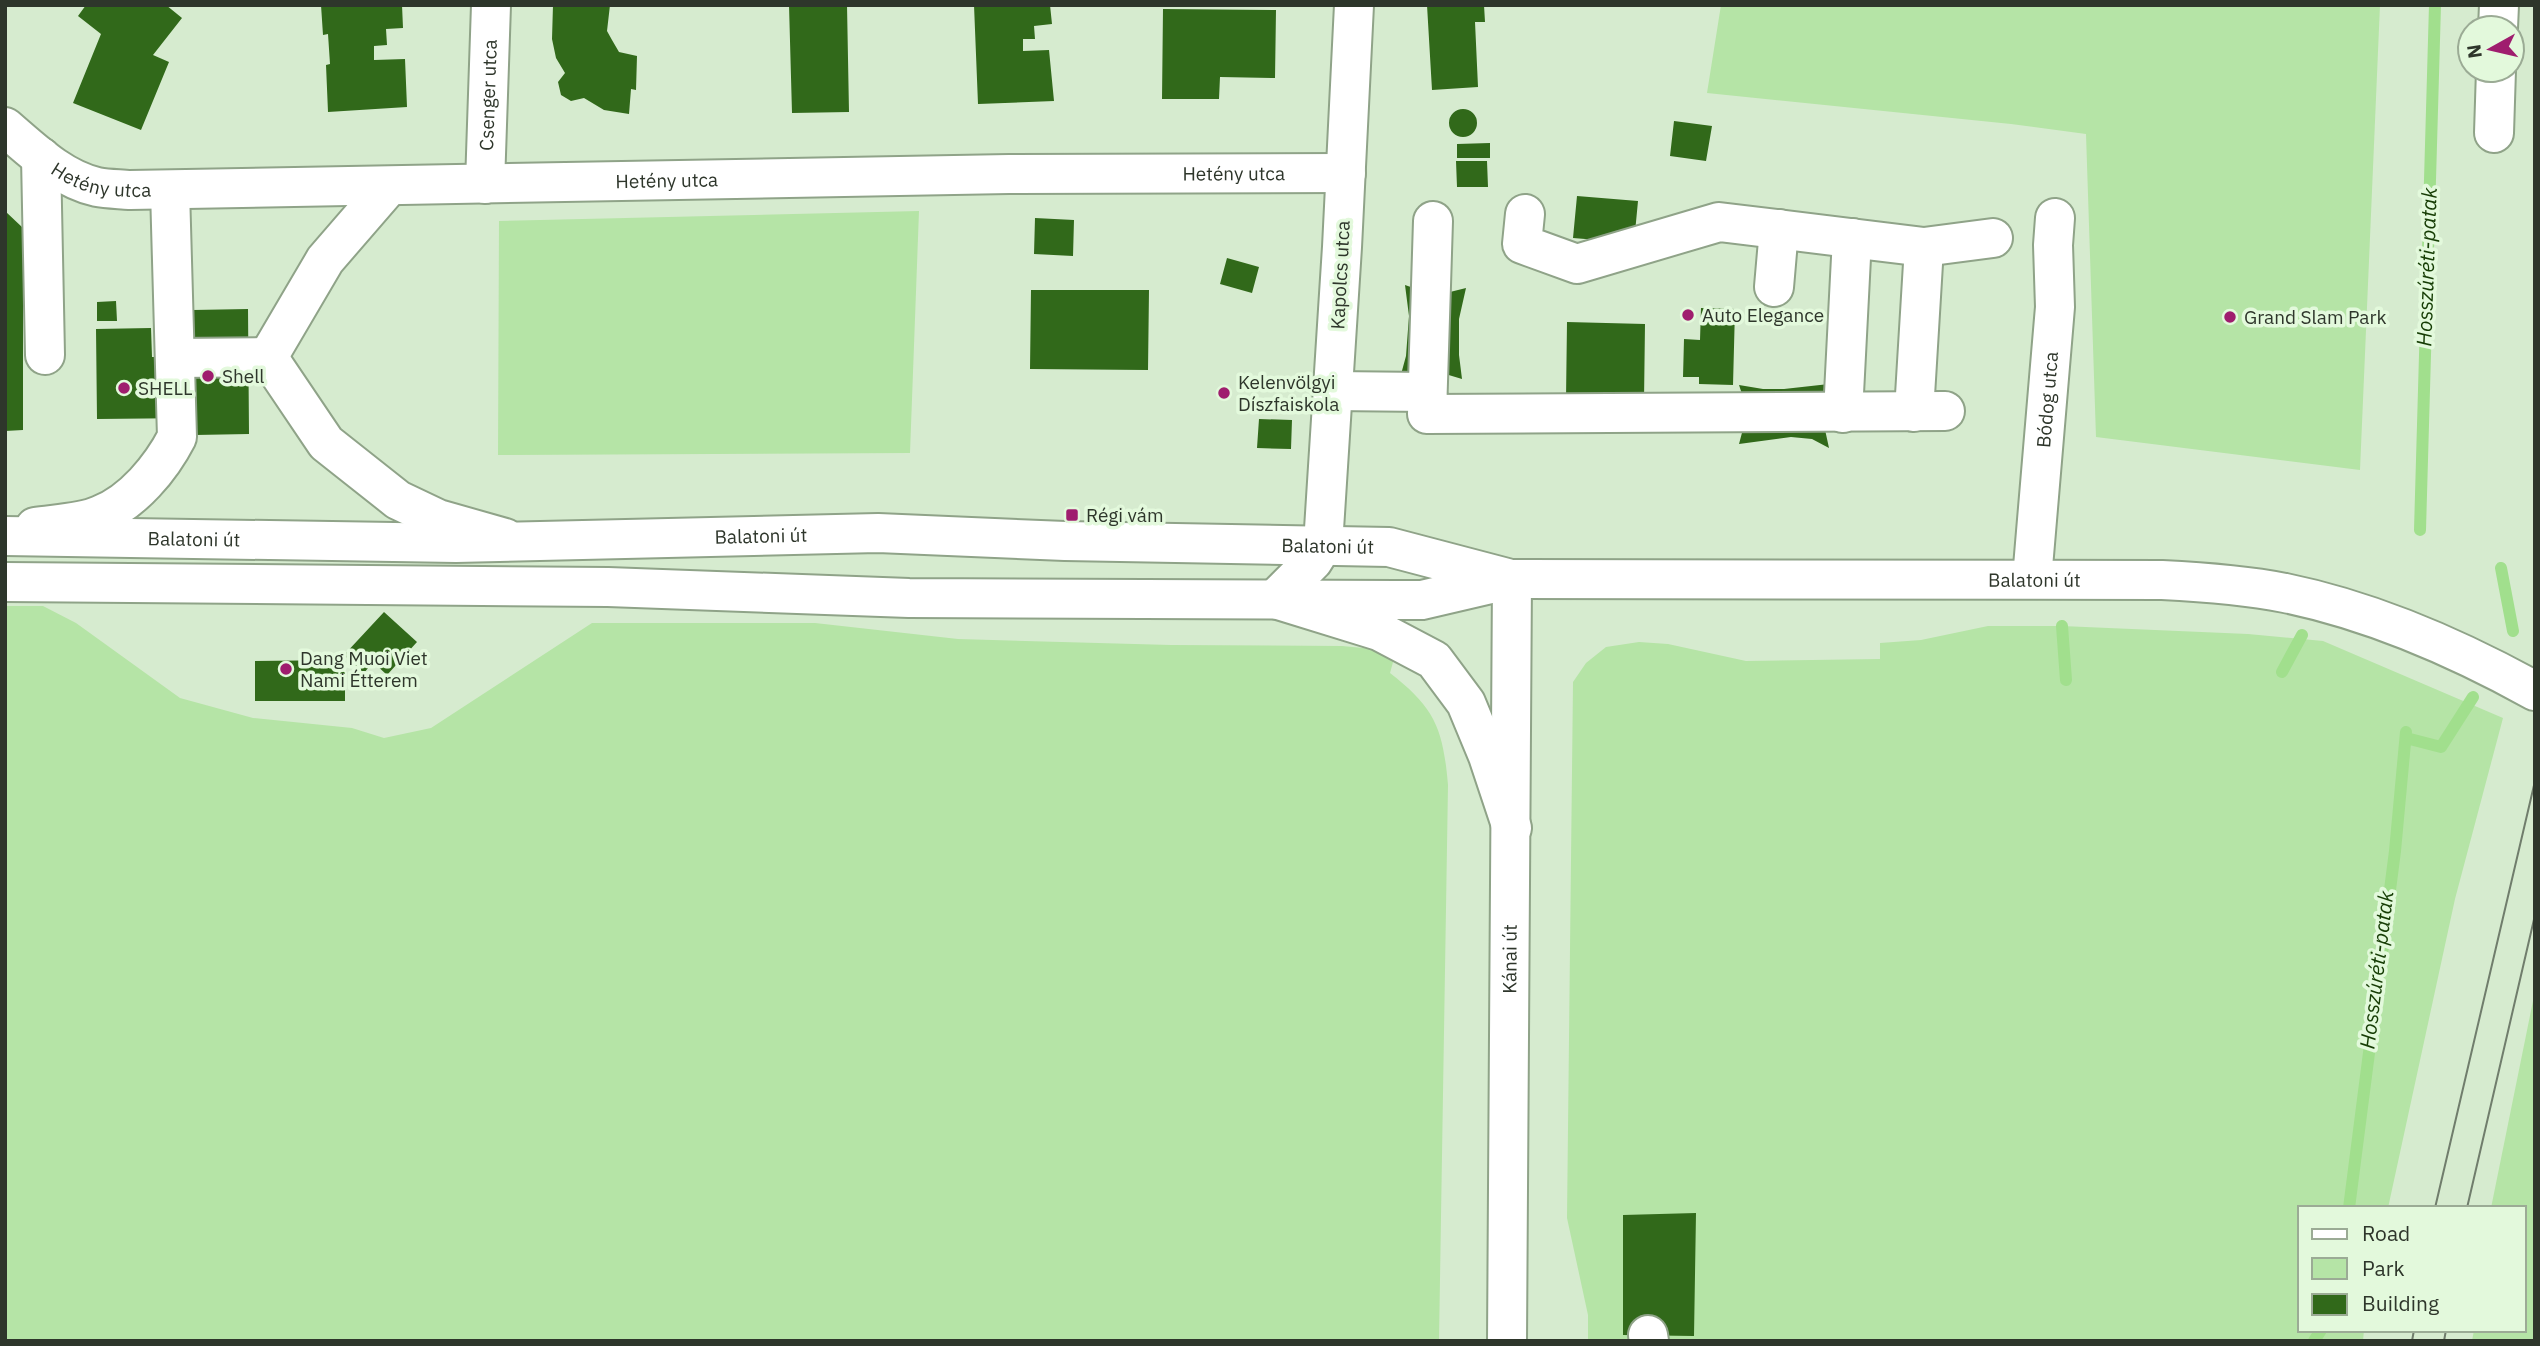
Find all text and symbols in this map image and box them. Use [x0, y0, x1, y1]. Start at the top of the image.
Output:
north arrow [2456, 14, 2526, 84]
street label: Csenger utca [474, 39, 502, 151]
text: N [2461, 43, 2487, 60]
street label: Hetény utca [47, 157, 151, 202]
street label: Hetény utca [1182, 161, 1285, 185]
street label: Hetény utca [615, 167, 718, 193]
water label: Hosszúréti-patak [2409, 186, 2443, 347]
street label: Kapolcs utca [1325, 220, 1355, 330]
place label: Auto Elegance [1702, 303, 1824, 327]
place label: Grand Slam Park [2244, 305, 2386, 329]
marker: Auto Elegance [1680, 307, 1696, 323]
marker: Grand Slam Park [2222, 309, 2238, 325]
street label: Bódog utca [2031, 351, 2063, 449]
place label: Shell [222, 364, 265, 388]
marker: Shell [200, 368, 216, 384]
place label: Kelenvölgyi Díszfaiskola [1238, 370, 1339, 416]
place label: SHELL [138, 376, 193, 400]
marker: SHELL [116, 380, 132, 396]
marker: Kelenvölgyi Díszfaiskola [1216, 385, 1232, 401]
place label: Régi vám [1086, 503, 1163, 527]
marker: Régi vám [1064, 507, 1080, 523]
street label: Balatoni út [714, 523, 807, 549]
street label: Balatoni út [147, 526, 240, 552]
street label: Balatoni út [1281, 533, 1374, 559]
street label: Balatoni út [1988, 568, 2081, 592]
place label: Dang Muoi Viet Nami Étterem [300, 646, 428, 692]
marker: Dang Muoi Viet Nami Étterem [278, 661, 294, 677]
water label: Hosszúréti-patak [2352, 888, 2400, 1051]
street label: Kánai út [1497, 924, 1522, 994]
legend [2298, 1206, 2526, 1332]
text: Road [2362, 1219, 2410, 1247]
text: Park [2362, 1254, 2405, 1282]
text: Building [2362, 1289, 2439, 1317]

